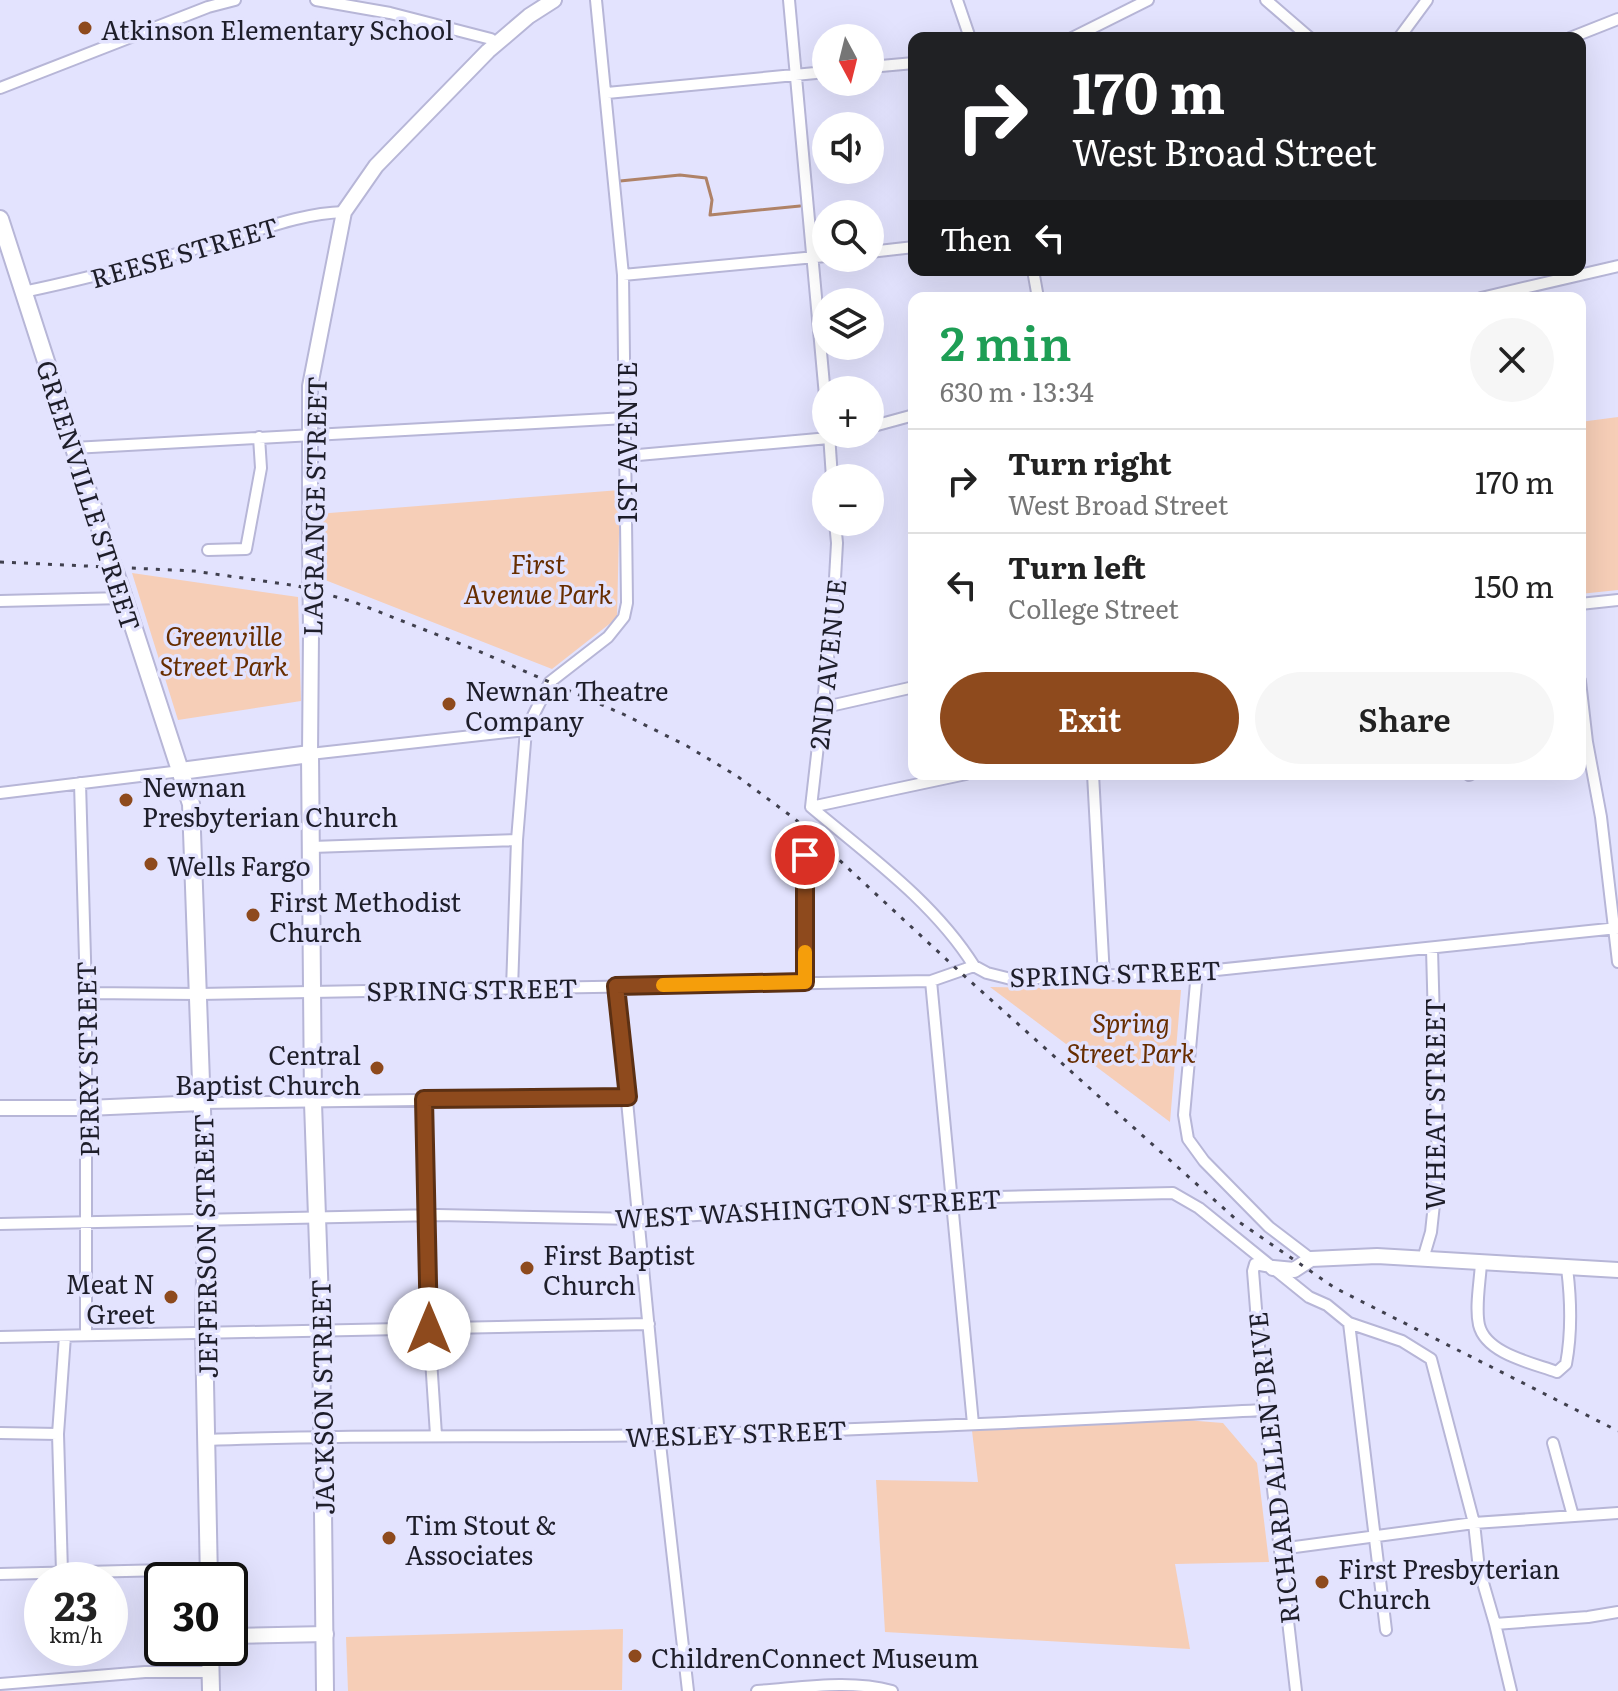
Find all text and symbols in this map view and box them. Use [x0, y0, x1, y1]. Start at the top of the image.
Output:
place label: Atkinson Elementary School [101, 9, 454, 48]
marker: Atkinson Elementary School [76, 19, 94, 37]
north arrow [812, 24, 884, 96]
map controls [812, 24, 884, 536]
text: 170 m [1072, 48, 1225, 131]
icon: right [940, 64, 1044, 168]
button: sound [812, 112, 884, 184]
text: West Broad Street [1072, 124, 1377, 177]
button: search [812, 200, 884, 272]
street label: REESE STREET [85, 206, 283, 296]
text: Then [940, 216, 1012, 260]
icon: left [1028, 216, 1072, 260]
button: layers [812, 288, 884, 360]
text: 2 min [940, 305, 1072, 376]
button: close [1470, 318, 1554, 402]
street label: GREENVILLE STREET [28, 355, 152, 635]
street label: 1ST AVENUE [606, 361, 645, 523]
text: 630 m · 13:34 [940, 371, 1094, 410]
street label: LAGRANGE STREET [291, 376, 335, 636]
button: + [812, 376, 884, 448]
text: Turn right [1008, 440, 1172, 484]
icon: right [940, 459, 984, 503]
text: 170 m [1475, 459, 1554, 503]
button: − [812, 464, 884, 536]
text: West Broad Street [1008, 484, 1228, 523]
park label: First Avenue Park [464, 543, 613, 612]
text: Turn left [1008, 544, 1146, 588]
icon: left [940, 563, 984, 607]
text: 150 m [1474, 563, 1554, 607]
street label: 2ND AVENUE [798, 577, 854, 751]
text: College Street [1008, 588, 1179, 627]
park label: Greenville Street Park [160, 615, 289, 684]
place label: Newnan Theatre Company [465, 670, 669, 739]
button: Exit [940, 672, 1239, 764]
button: Share [1255, 672, 1554, 764]
marker: Newnan Theatre Company [440, 695, 458, 713]
place label: Newnan Presbyterian Church [142, 766, 398, 835]
marker: Newnan Presbyterian Church [117, 791, 135, 809]
pin [771, 821, 839, 889]
icon: arrive [783, 833, 827, 877]
place label: Wells Fargo [167, 845, 311, 884]
marker: Wells Fargo [142, 855, 160, 873]
place label: First Methodist Church [269, 881, 462, 950]
marker: First Methodist Church [244, 906, 262, 924]
street label: SPRING STREET [1009, 949, 1221, 995]
street label: PERRY STREET [65, 961, 107, 1157]
street label: SPRING STREET [366, 967, 578, 1009]
street label: WHEAT STREET [1414, 998, 1453, 1210]
park label: Spring Street Park [1067, 1002, 1196, 1071]
place label: Central Baptist Church [175, 1034, 361, 1103]
marker: Central Baptist Church [368, 1059, 386, 1077]
street label: JEFFERSON STREET [182, 1113, 226, 1379]
street label: WEST WASHINGTON STREET [614, 1177, 1002, 1237]
place label: First Baptist Church [543, 1234, 695, 1303]
marker: First Baptist Church [518, 1259, 536, 1277]
place label: Meat N Greet [65, 1263, 155, 1332]
street label: JACKSON STREET [299, 1279, 343, 1515]
position arrow [387, 1287, 471, 1371]
marker: Meat N Greet [162, 1288, 180, 1306]
street label: RICHARD ALLEN DRIVE [1236, 1310, 1308, 1626]
street label: WESLEY STREET [625, 1409, 847, 1455]
place label: Tim Stout & Associates [405, 1504, 556, 1573]
marker: Tim Stout & Associates [380, 1529, 398, 1547]
place label: First Presbyterian Church [1338, 1548, 1560, 1617]
speed limit sign: 30 [144, 1562, 248, 1666]
marker: First Presbyterian Church [1313, 1573, 1331, 1591]
text: 23 [54, 1574, 98, 1633]
text: km/h [49, 1619, 103, 1649]
place label: ChildrenConnect Museum [651, 1637, 979, 1676]
marker: ChildrenConnect Museum [626, 1647, 644, 1665]

